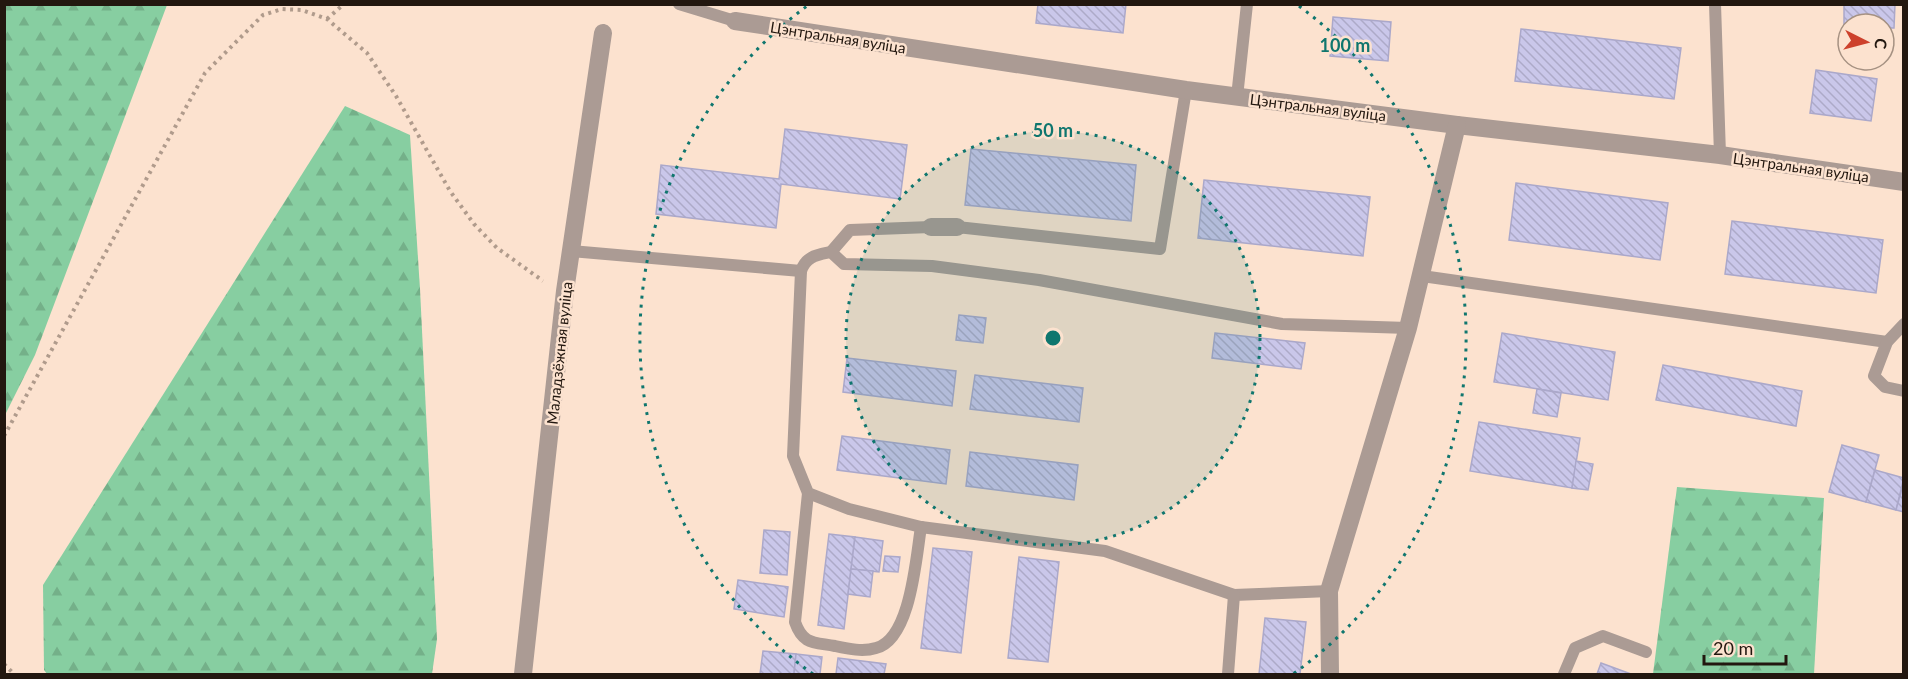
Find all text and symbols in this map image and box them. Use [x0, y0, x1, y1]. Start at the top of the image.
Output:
north arrow [1836, 12, 1896, 72]
street label: Цэнтральная вуліца [769, 17, 907, 57]
text: 100 m [1320, 34, 1370, 56]
text: С [1871, 37, 1891, 50]
street label: Цэнтральная вуліца [1249, 90, 1387, 124]
text: 50 m [1033, 119, 1073, 141]
street label: Цэнтральная вуліца [1732, 149, 1870, 185]
street label: Маладзёжная вуліца [543, 281, 575, 425]
centre of rings [1043, 328, 1063, 348]
scale bar [1704, 628, 1786, 666]
text: 20 m [1713, 637, 1753, 659]

